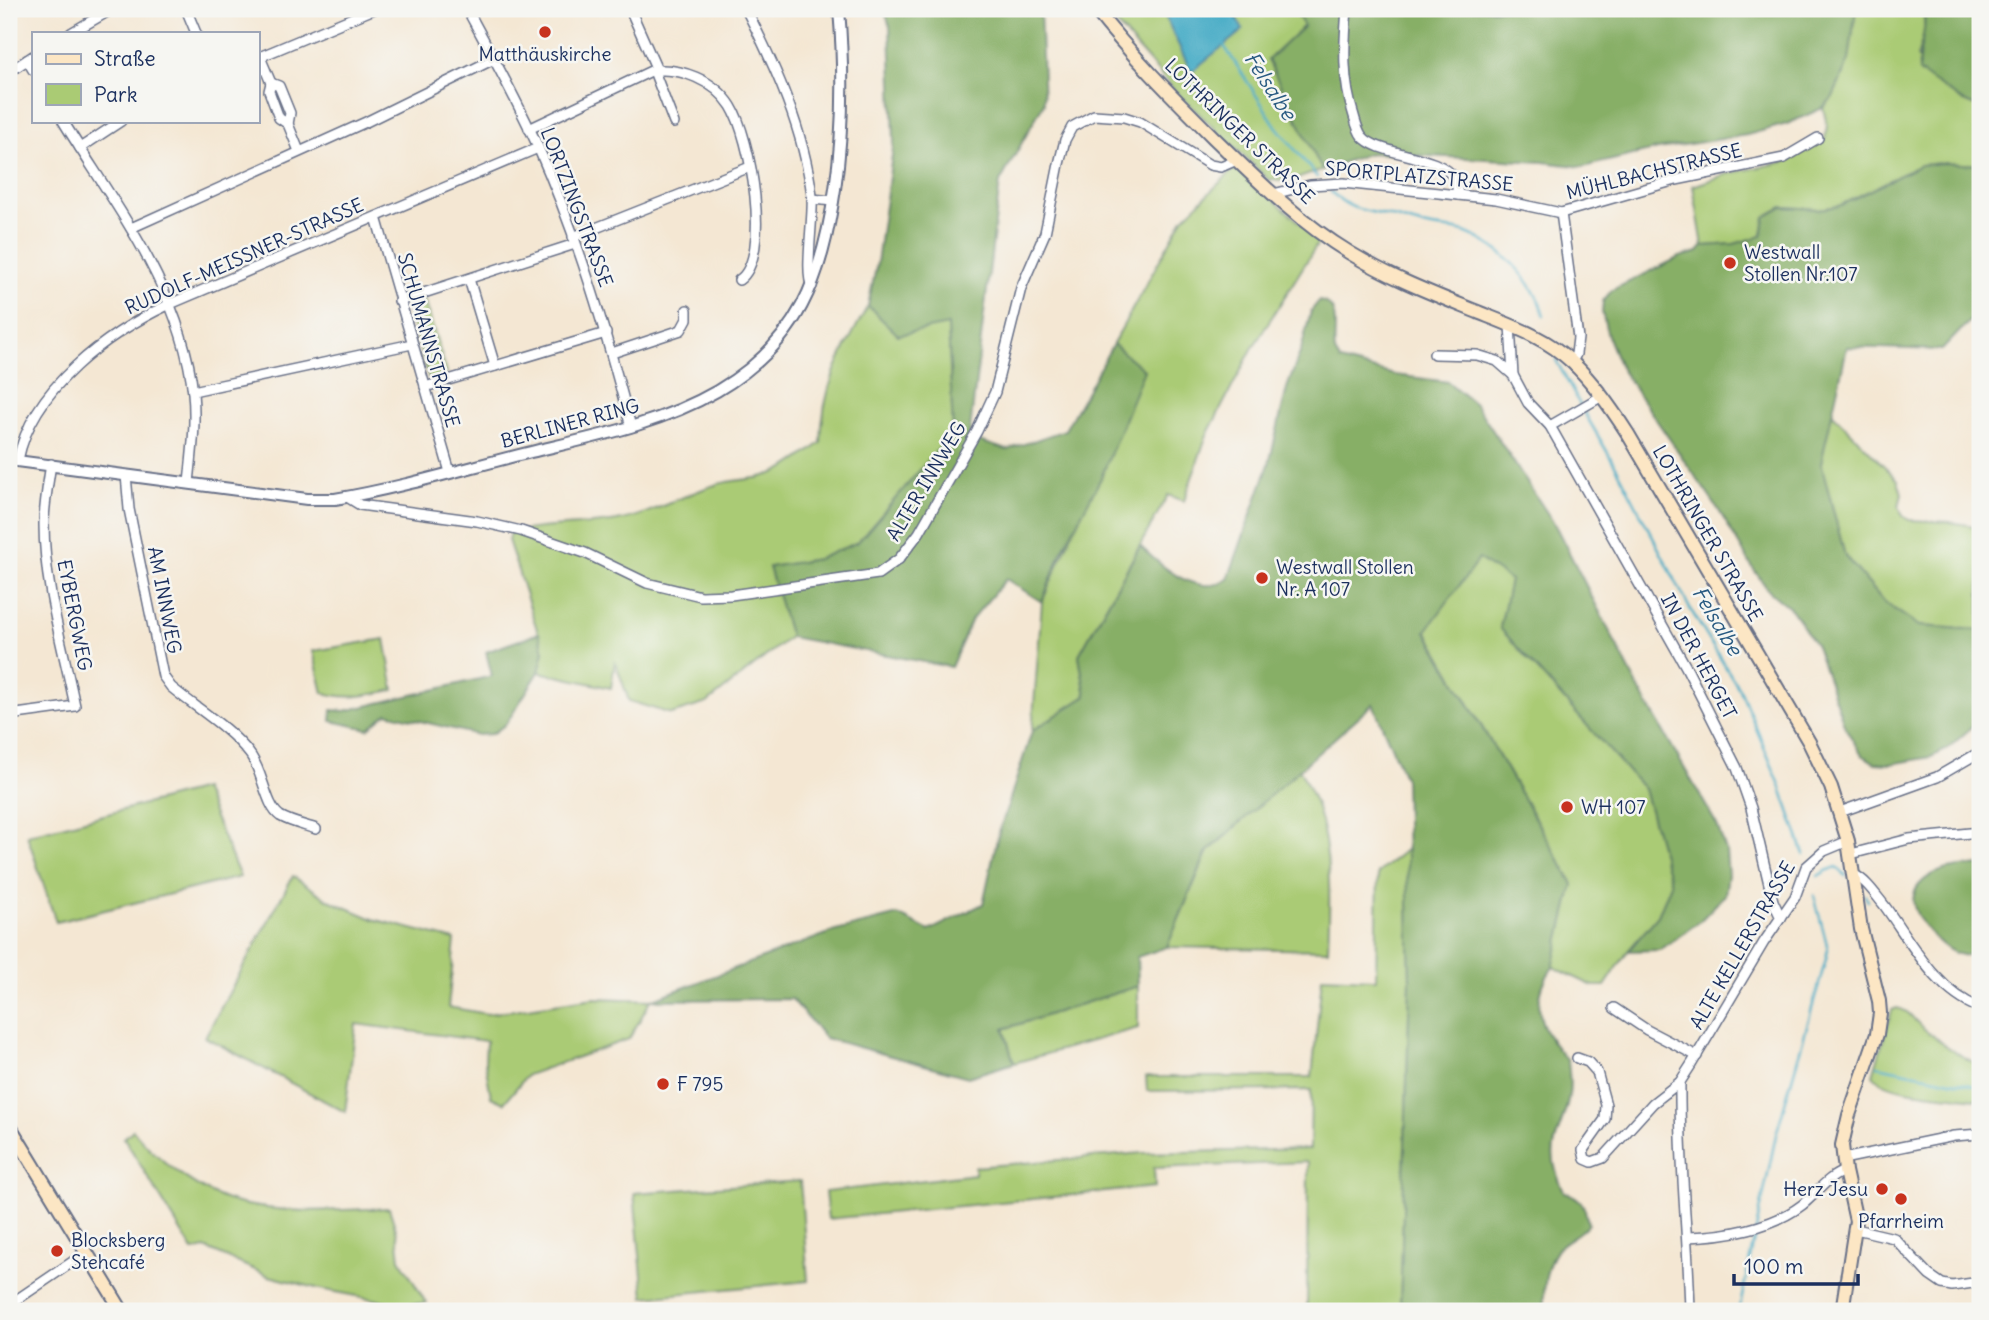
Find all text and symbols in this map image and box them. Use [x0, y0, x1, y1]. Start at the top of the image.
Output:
marker: Matthäuskirche [537, 24, 553, 40]
legend [32, 32, 259, 122]
place label: Matthäuskirche [479, 42, 611, 66]
text: Straße [94, 45, 155, 72]
water label: Felsalbe [1238, 47, 1303, 126]
street label: LOTHRINGER STRASSE [1160, 53, 1320, 209]
text: Park [94, 81, 137, 108]
street label: LORTZINGSTRASSE [536, 124, 618, 290]
street label: MÜHLBACHSTRASSE [1564, 138, 1744, 204]
street label: SPORTPLATZSTRASSE [1324, 156, 1514, 196]
street label: RUDOLF-MEISSNER-STRASSE [121, 192, 367, 320]
place label: Westwall Stollen Nr.107 [1744, 240, 1858, 286]
street label: SCHUMANNSTRASSE [393, 250, 465, 430]
marker: Westwall Stollen Nr.107 [1722, 255, 1738, 271]
street label: BERLINER RING [498, 393, 642, 453]
street label: ALTER INNWEG [881, 417, 971, 545]
street label: LOTHRINGER STRASSE [1648, 441, 1768, 625]
street label: AM INNWEG [143, 544, 187, 656]
place label: Westwall Stollen Nr. A 107 [1276, 555, 1414, 601]
street label: EYBERGWEG [52, 557, 98, 673]
marker: Westwall Stollen Nr. A 107 [1254, 570, 1270, 586]
water label: Felsalbe [1686, 581, 1749, 662]
street label: IN DER HERGET [1656, 589, 1742, 723]
place label: WH 107 [1581, 795, 1646, 819]
marker: WH 107 [1559, 799, 1575, 815]
street label: ALTE KELLERSTRASSE [1684, 857, 1800, 1033]
place label: F 795 [677, 1072, 723, 1096]
marker: F 795 [655, 1076, 671, 1092]
place label: Herz Jesu [1783, 1177, 1868, 1201]
marker: Herz Jesu [1874, 1181, 1890, 1197]
marker: Pfarrheim [1893, 1191, 1909, 1207]
place label: Pfarrheim [1858, 1209, 1944, 1233]
place label: Blocksberg Stehcafé [71, 1228, 165, 1274]
marker: Blocksberg Stehcafé [49, 1243, 65, 1259]
scale bar [1734, 1243, 1858, 1287]
text: 100 m [1744, 1253, 1803, 1280]

